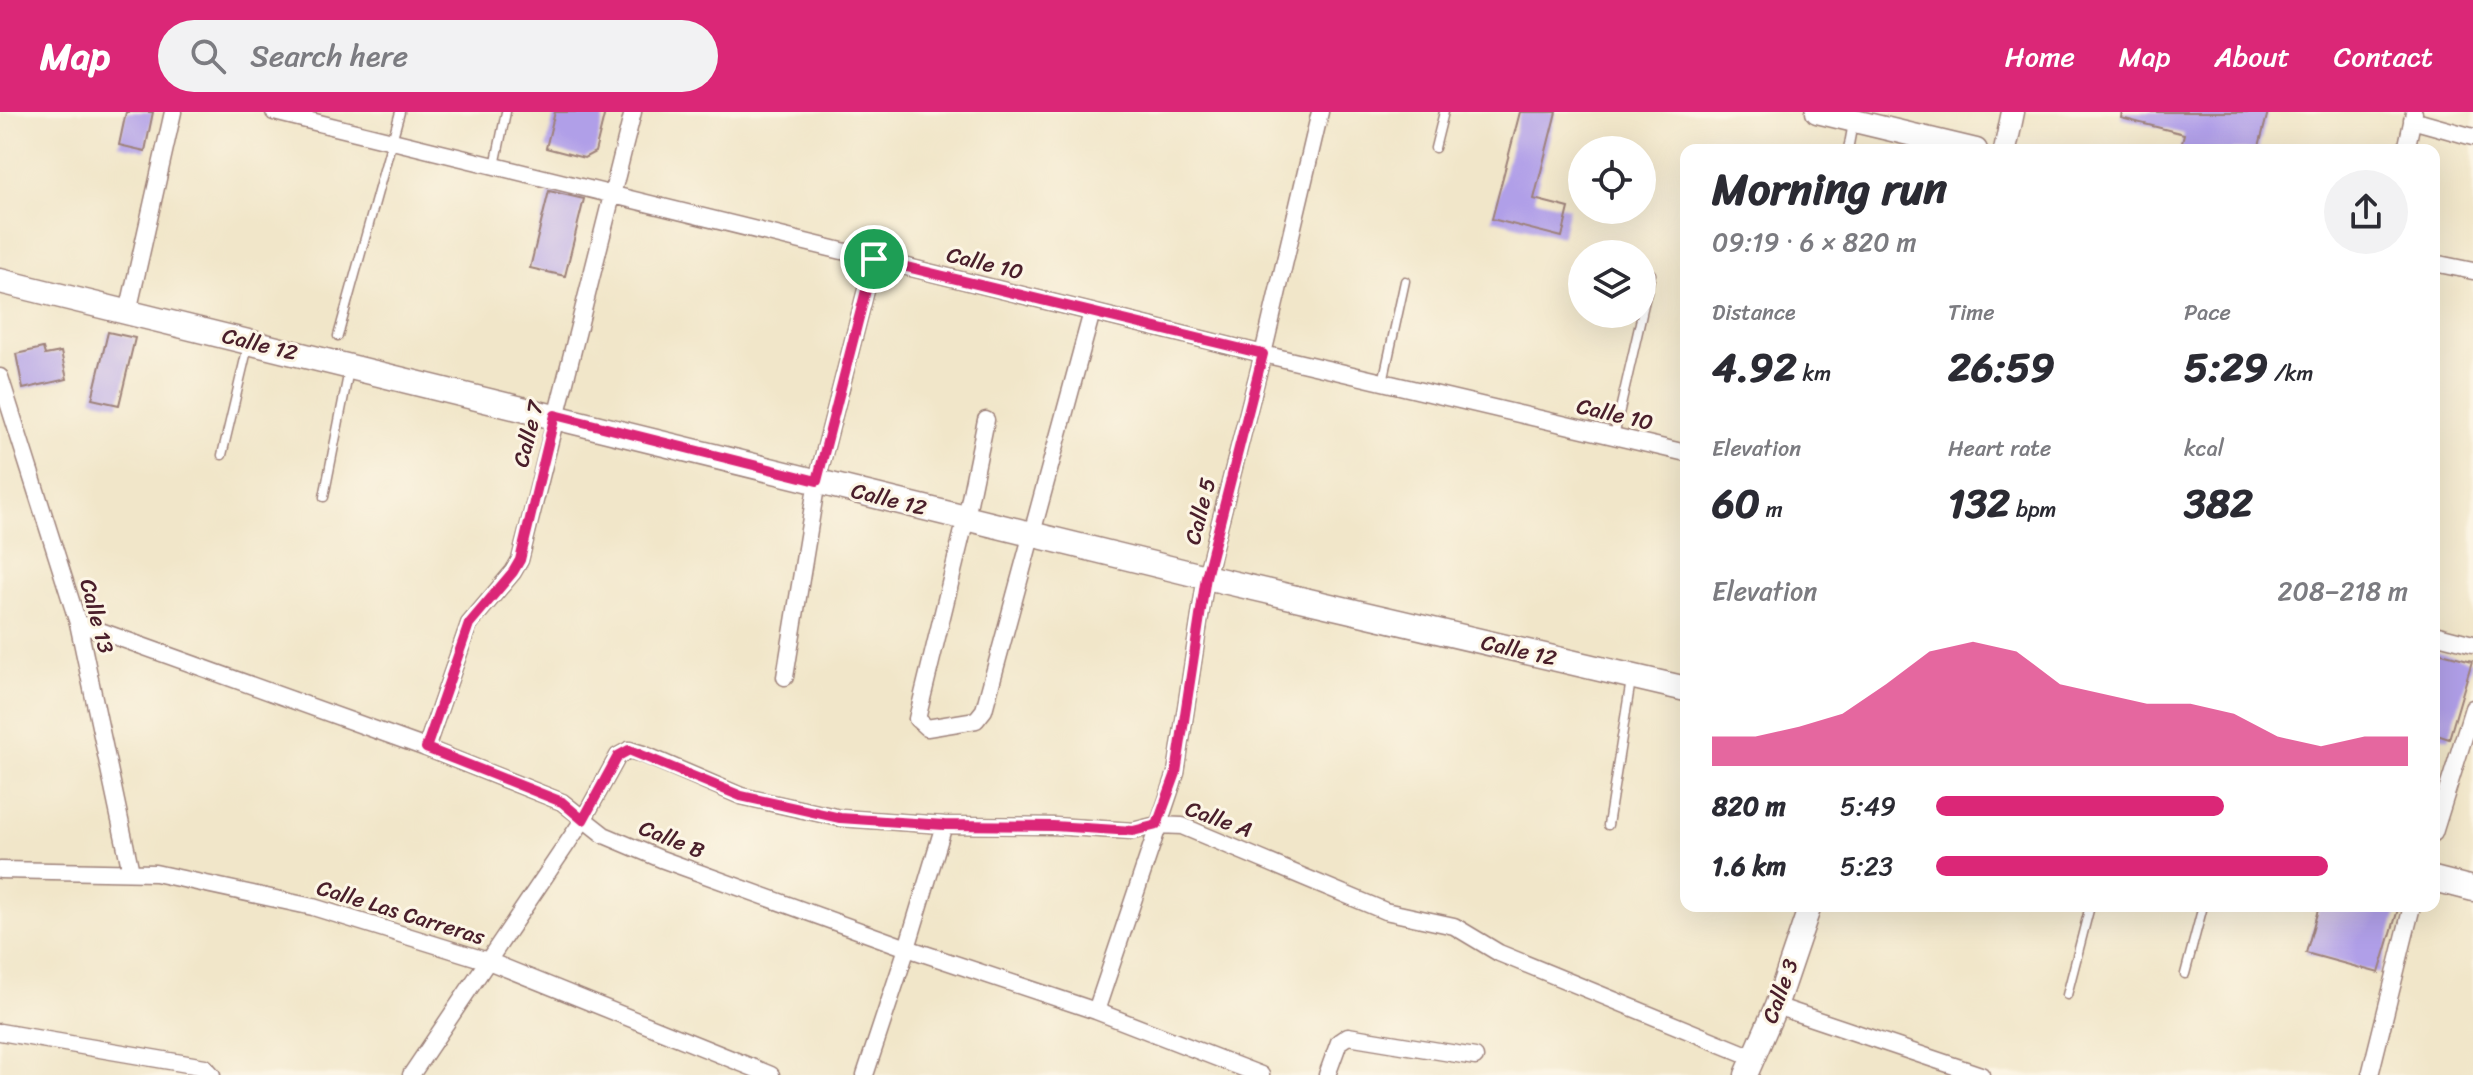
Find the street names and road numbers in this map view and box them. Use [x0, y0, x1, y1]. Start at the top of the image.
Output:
street label: Calle 10 [943, 235, 1027, 291]
street label: Calle 12 [218, 316, 302, 372]
street label: Calle 10 [1573, 386, 1657, 442]
street label: Calle 7 [501, 395, 555, 471]
street label: Calle 12 [847, 471, 931, 527]
street label: Calle 5 [1173, 473, 1227, 549]
street label: Calle 13 [68, 574, 126, 658]
street label: Calle 12 [1477, 622, 1561, 678]
street label: Calle A [1180, 789, 1258, 849]
street label: Calle B [633, 808, 711, 870]
street label: Calle Las Carreras [312, 868, 491, 956]
street label: Calle 3 [1750, 953, 1810, 1029]

